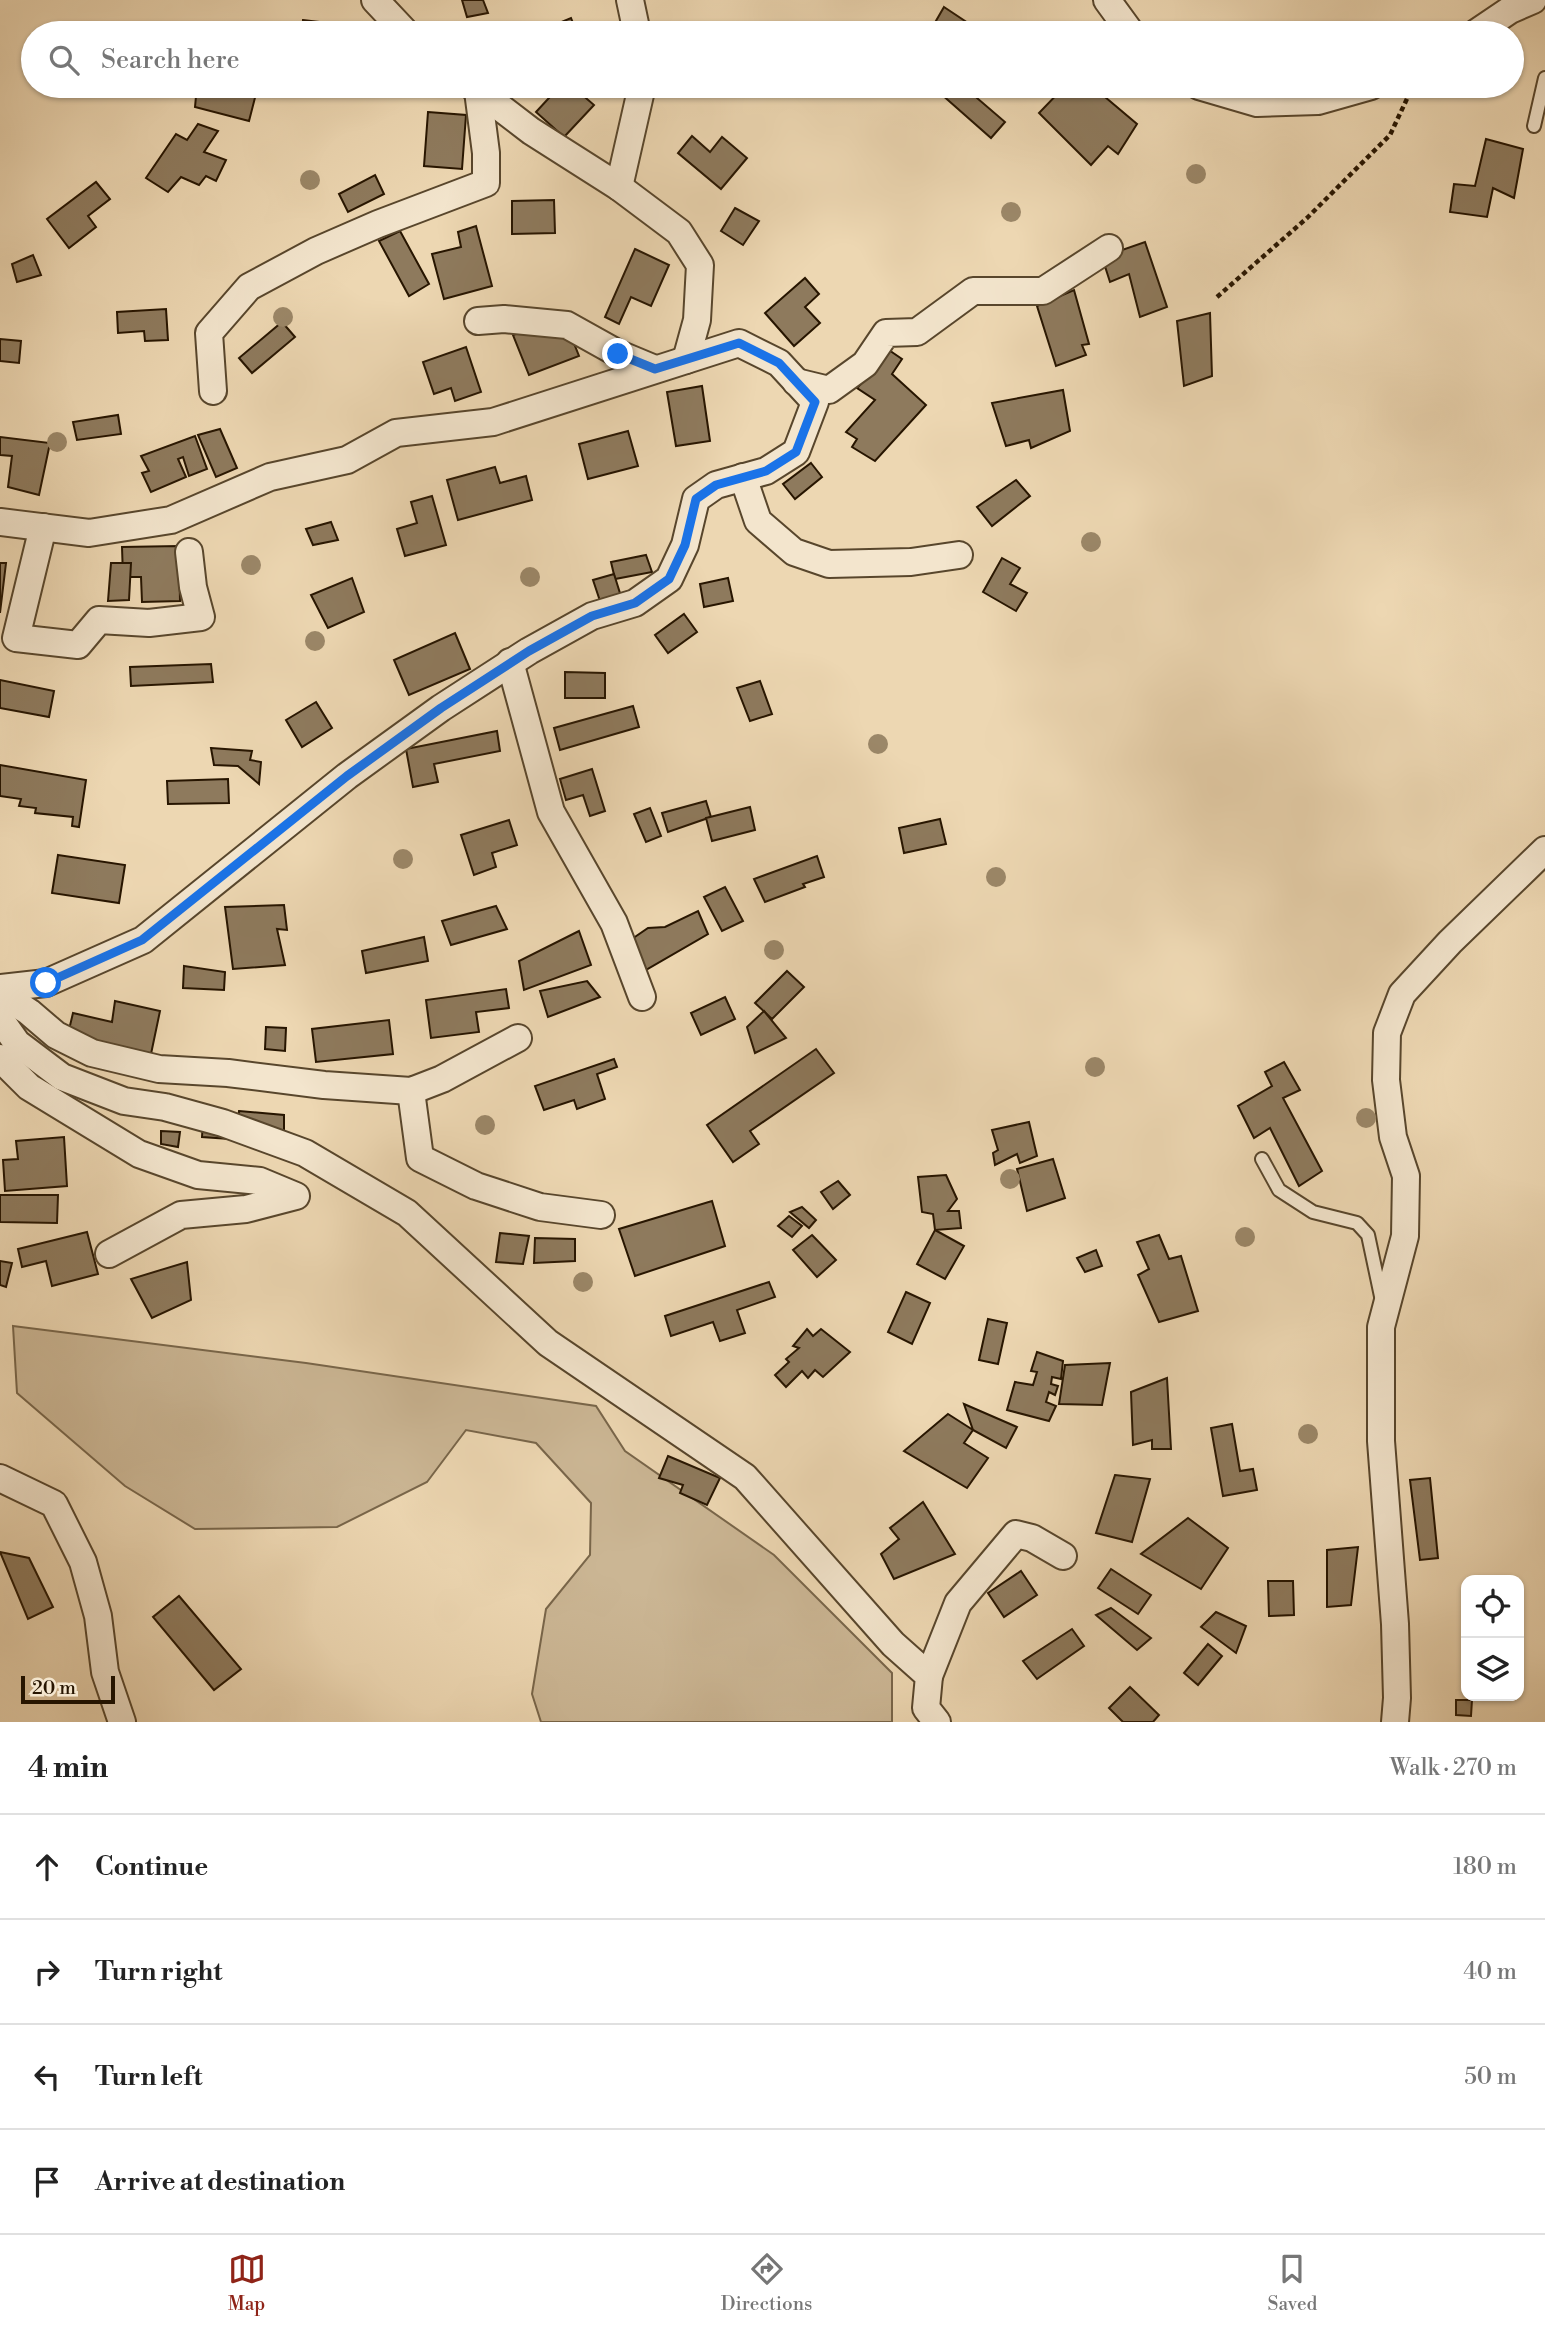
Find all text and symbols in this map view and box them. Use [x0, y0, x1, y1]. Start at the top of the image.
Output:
search box [21, 21, 1524, 98]
icon: search [45, 41, 83, 79]
text: Search here [101, 44, 240, 76]
route end [602, 338, 633, 369]
route start [30, 967, 61, 998]
map controls [1461, 1575, 1524, 1701]
button: locate [1461, 1575, 1524, 1638]
button: layers [1461, 1638, 1524, 1701]
scale bar [21, 1673, 116, 1705]
text: 20 m [32, 1676, 76, 1700]
text: 4 min [28, 1749, 108, 1787]
text: Walk · 270 m [1390, 1754, 1517, 1782]
icon: ahead [28, 1848, 66, 1886]
text: Continue [95, 1851, 208, 1883]
text: 180 m [1453, 1853, 1517, 1881]
icon: right [28, 1953, 66, 1991]
text: Turn right [95, 1956, 223, 1988]
text: 40 m [1463, 1958, 1517, 1986]
icon: left [28, 2058, 66, 2096]
text: Turn left [95, 2061, 203, 2093]
text: 50 m [1464, 2063, 1517, 2091]
icon: arrive [28, 2163, 66, 2201]
text: Arrive at destination [95, 2166, 345, 2198]
tab: Map [228, 2250, 266, 2316]
tab: Directions [721, 2250, 812, 2316]
tab: Saved [1268, 2250, 1317, 2316]

